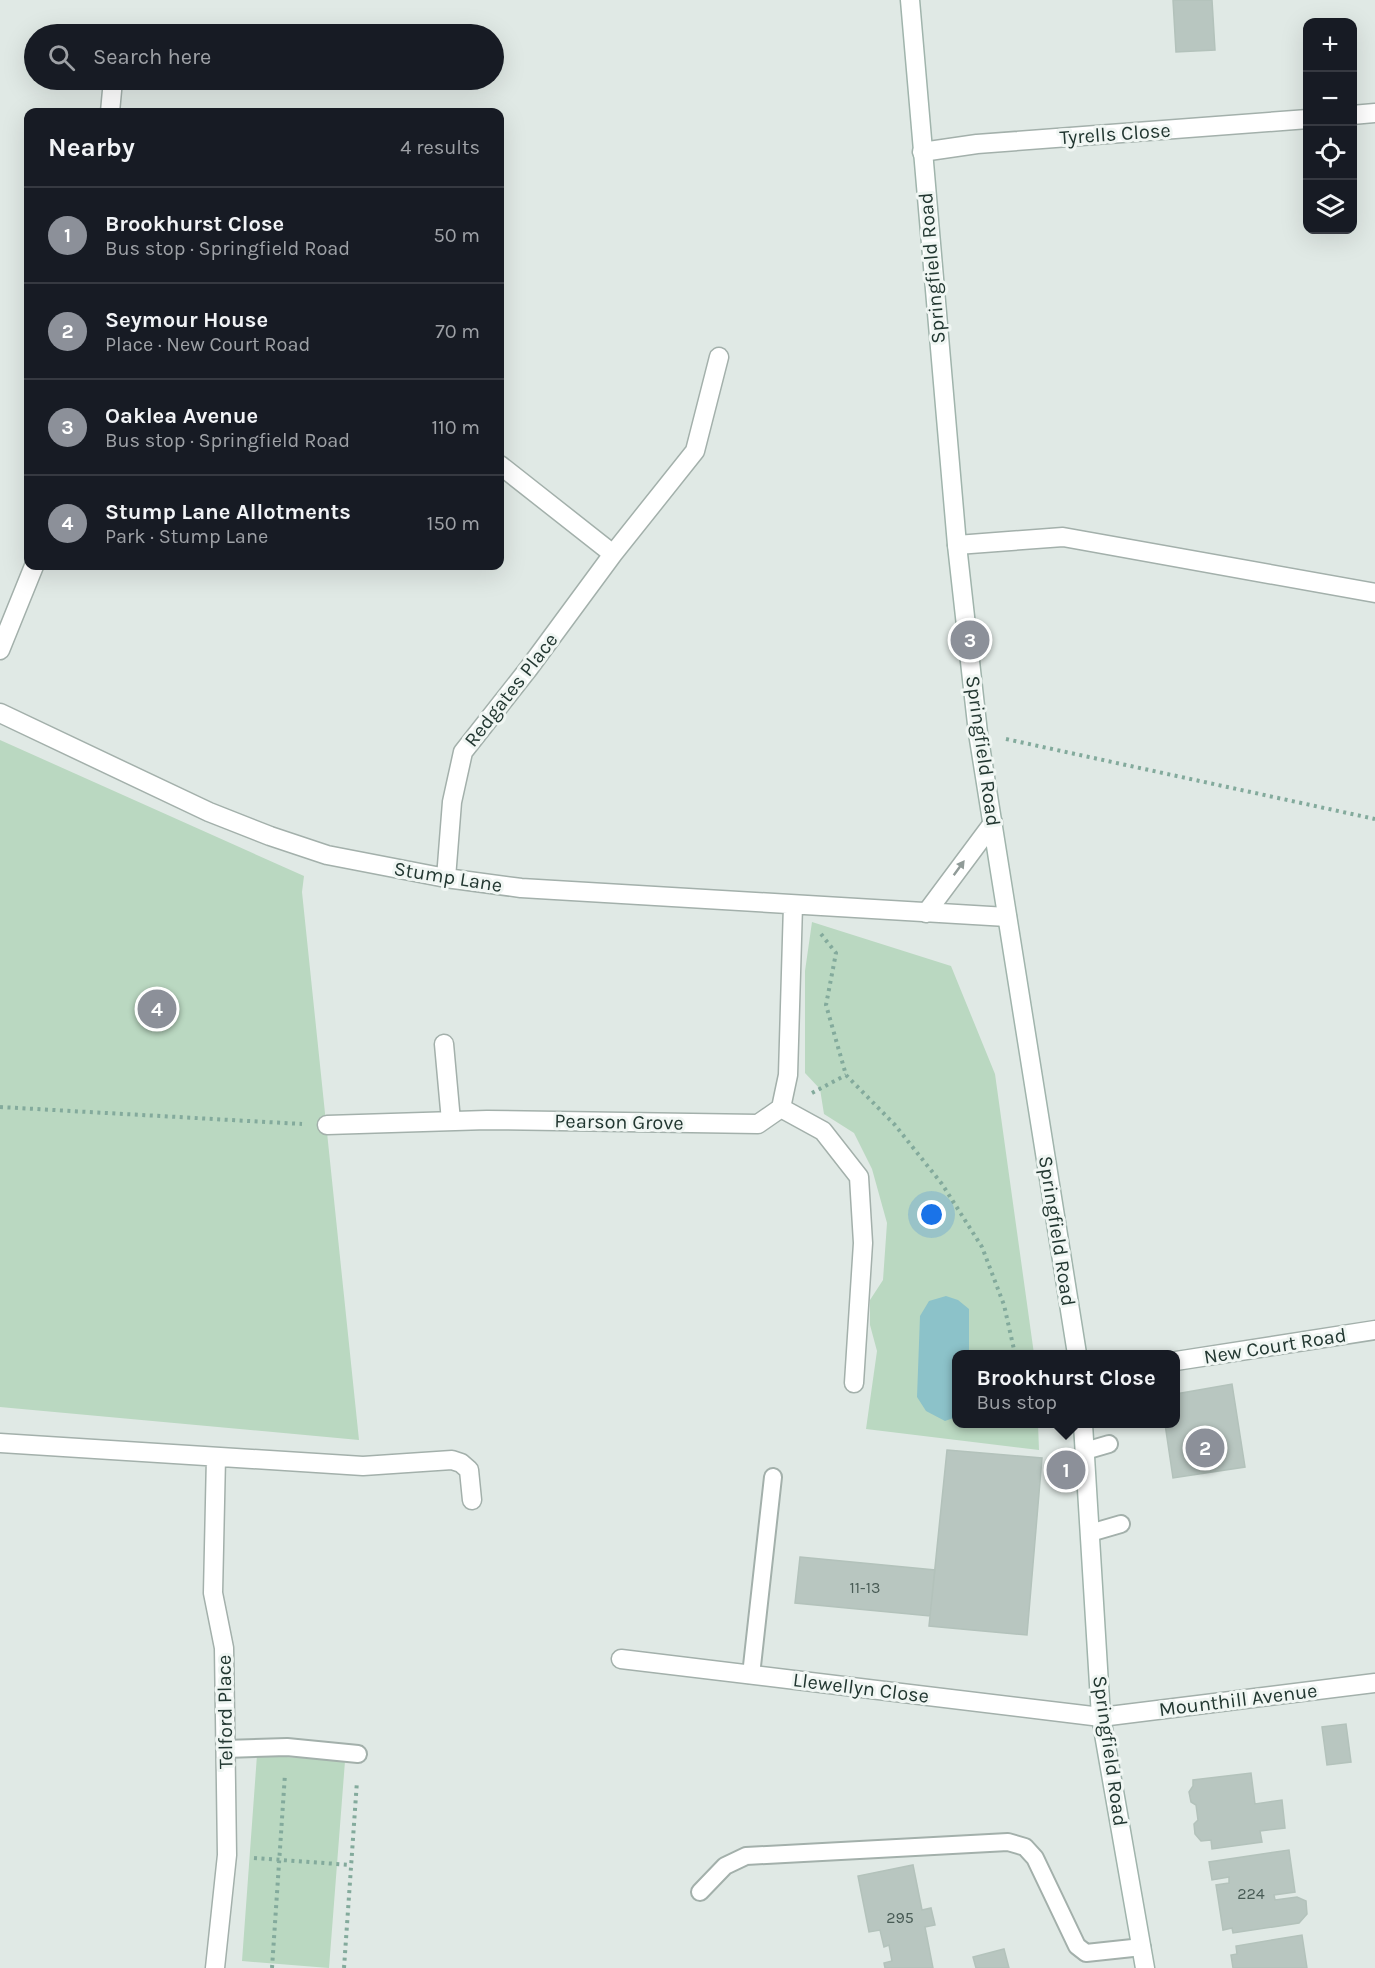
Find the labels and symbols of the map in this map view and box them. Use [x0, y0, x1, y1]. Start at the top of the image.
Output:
street label: Tyrells Close [1059, 119, 1171, 149]
street label: Springfield Road [914, 191, 950, 345]
pin: 3 [950, 618, 990, 662]
street label: Redgates Place [459, 629, 563, 751]
street label: Springfield Road [961, 674, 1005, 828]
street label: Stump Lane [392, 857, 504, 897]
one-way arrow [953, 861, 965, 876]
pin: 4 [138, 986, 176, 1032]
street label: Pearson Grove [554, 1109, 684, 1135]
street label: Springfield Road [1034, 1154, 1080, 1308]
your location [917, 1200, 946, 1229]
street label: New Court Road [1202, 1323, 1348, 1369]
pin: 2 [1186, 1426, 1224, 1470]
pin: 1 [1046, 1448, 1086, 1492]
house number: 11-13 [850, 1578, 880, 1597]
street label: Telford Place [213, 1655, 237, 1769]
street label: Llewellyn Close [792, 1668, 930, 1708]
street label: Springfield Road [1088, 1674, 1132, 1828]
street label: Mounthill Avenue [1158, 1679, 1318, 1721]
house number: 224 [1237, 1884, 1265, 1903]
house number: 295 [886, 1908, 914, 1927]

